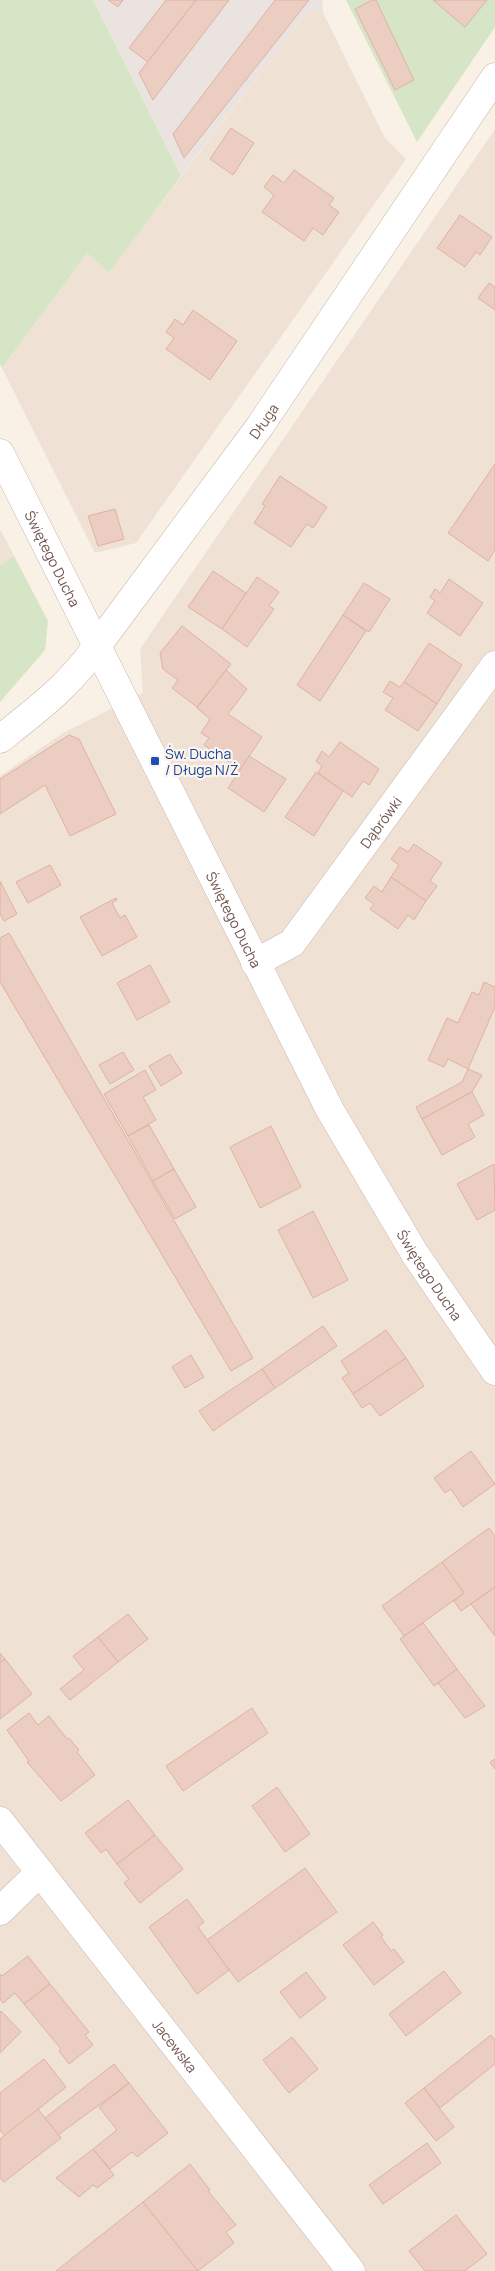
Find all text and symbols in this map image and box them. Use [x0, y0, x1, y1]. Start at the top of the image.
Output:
street label: Długa [244, 399, 282, 442]
street label: Świętego Ducha [21, 507, 85, 610]
place label: Św. Ducha / Długa N/Ż [165, 744, 239, 779]
marker: Św. Ducha / Długa N/Ż [149, 755, 161, 767]
street label: Dąbrówki [355, 792, 406, 851]
street label: Świętego Ducha [202, 868, 266, 971]
street label: Świętego Ducha [393, 1226, 467, 1324]
street label: Jacewska [149, 2015, 202, 2076]

